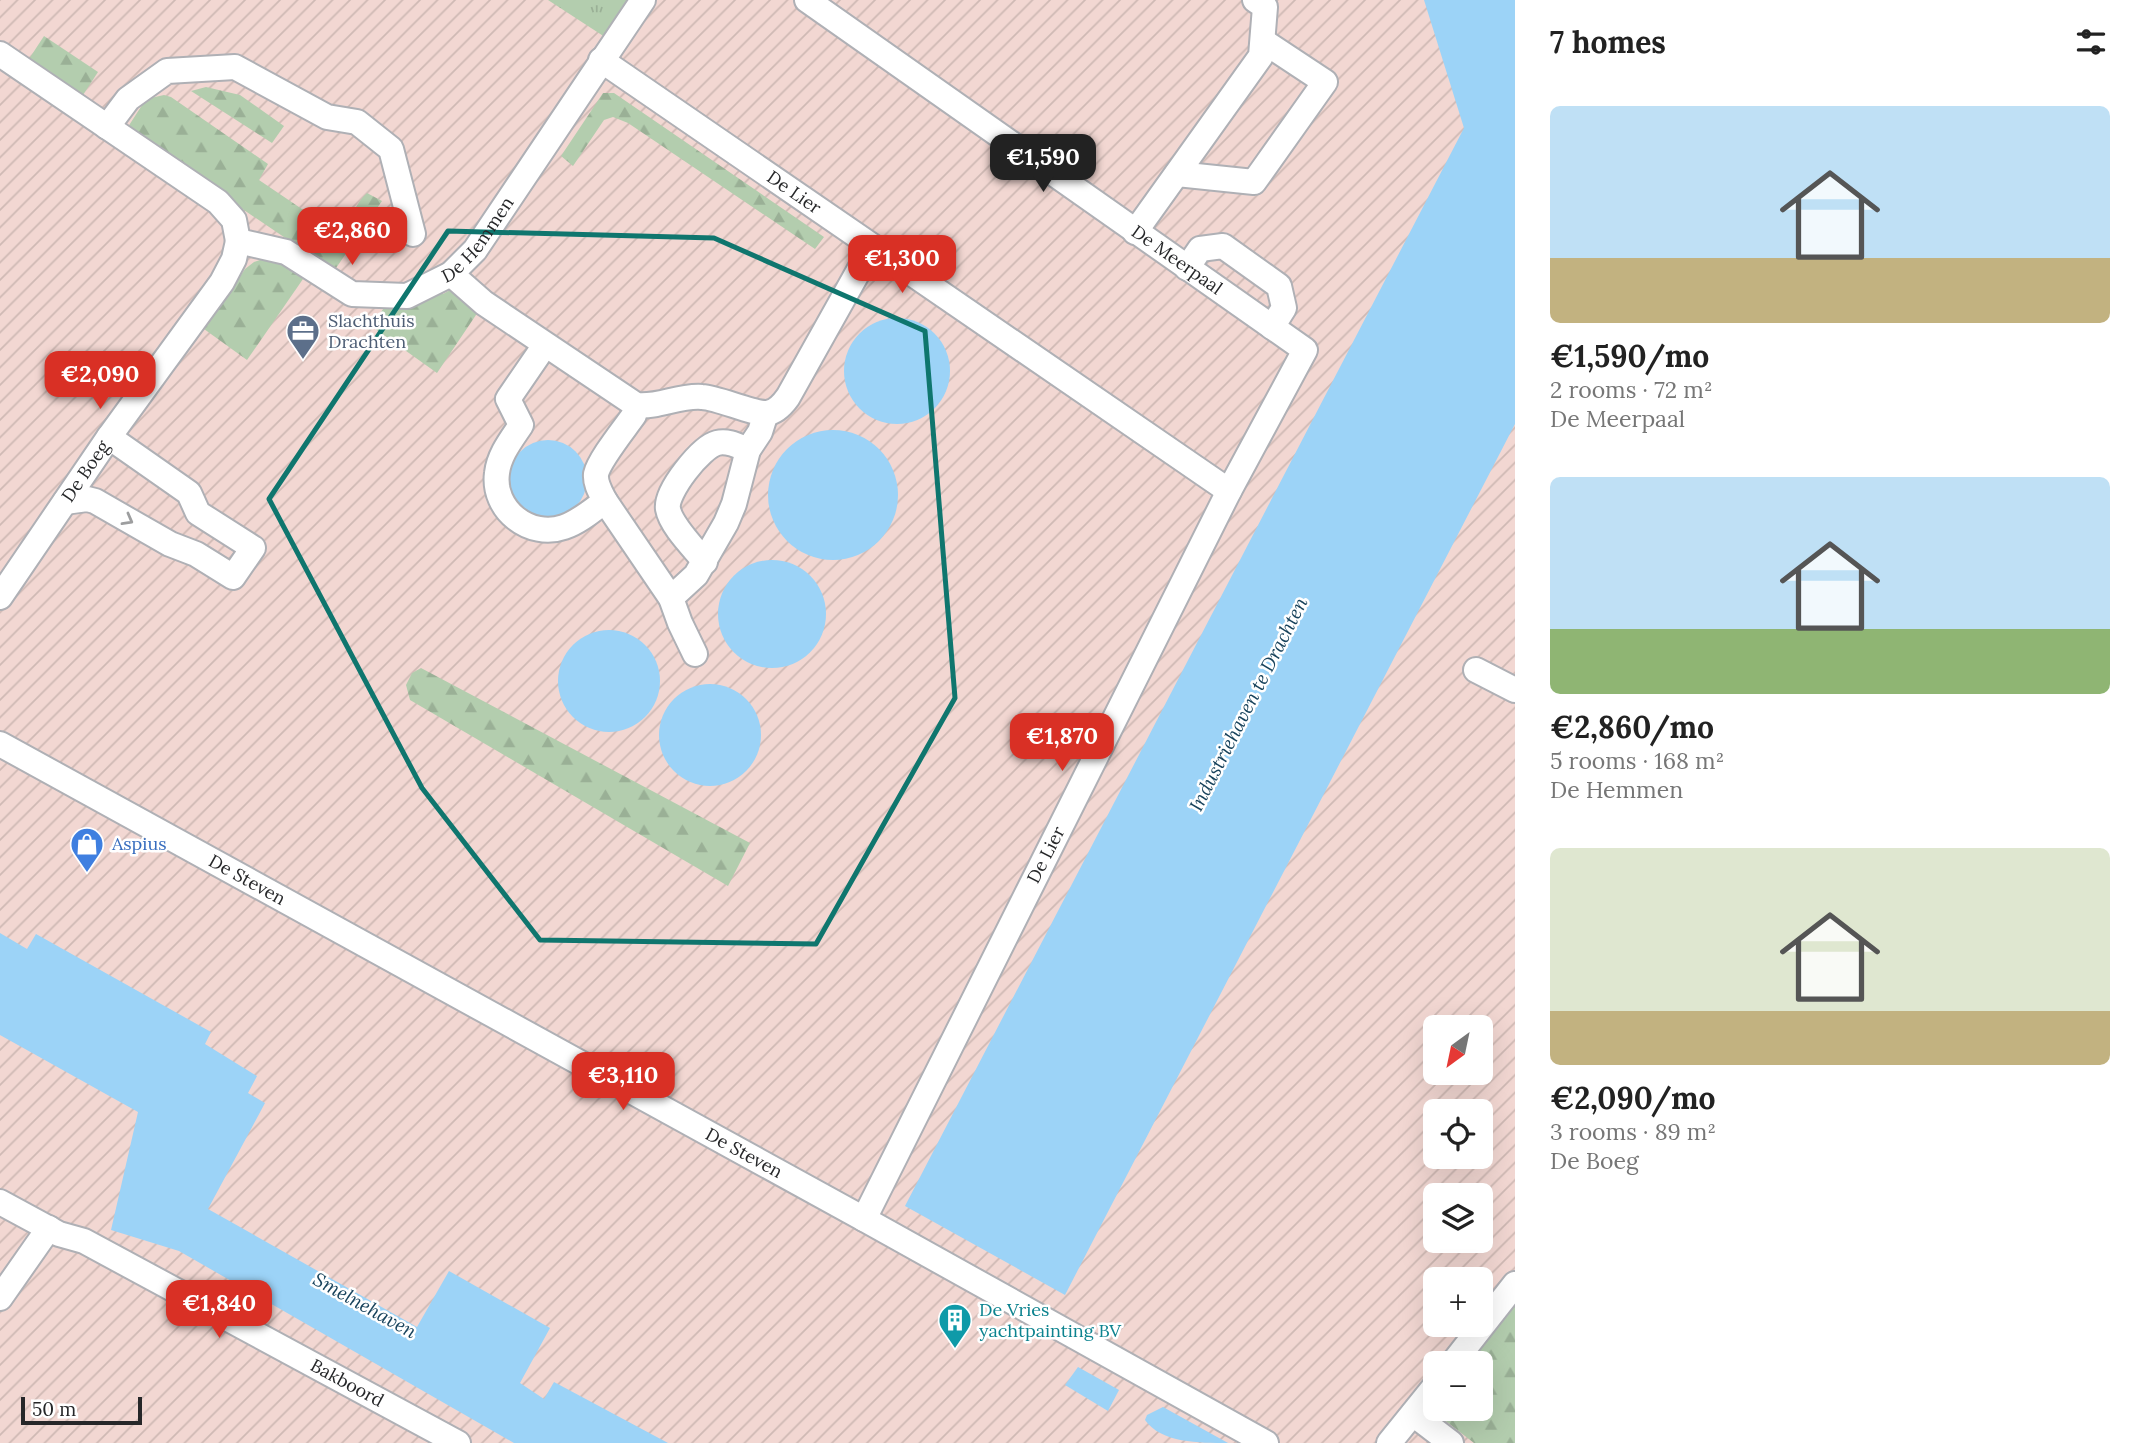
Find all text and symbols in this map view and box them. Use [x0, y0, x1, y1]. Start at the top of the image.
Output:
text: 7 homes [1550, 23, 1666, 61]
icon: filters [2072, 23, 2110, 61]
pin: €1,590 [986, 134, 1100, 194]
text: €1,590 [1006, 142, 1080, 171]
icon: home [1767, 152, 1893, 278]
street label: De Lier [763, 165, 826, 219]
street label: De Hemmen [438, 192, 518, 288]
pin: €2,860 [295, 208, 409, 267]
text: €2,860 [313, 215, 391, 244]
street label: De Meerpaal [1127, 220, 1227, 299]
pin: €1,300 [845, 236, 959, 295]
text: €1,300 [864, 243, 940, 272]
place label: Slachthuis Drachten [328, 309, 414, 353]
office icon: Slachthuis Drachten [284, 312, 322, 361]
text: €1,590/mo [1550, 337, 1709, 375]
pin: €2,090 [43, 352, 157, 411]
text: €2,090 [61, 359, 139, 388]
text: 2 rooms · 72 m² [1550, 375, 1713, 404]
text: De Meerpaal [1550, 404, 1685, 433]
street label: De Boeg [56, 435, 115, 506]
one-way arrow [120, 512, 133, 525]
icon: home [1767, 523, 1893, 649]
water label: Industriehaven te Drachten [1184, 593, 1313, 815]
text: €2,860/mo [1550, 708, 1714, 746]
pin: €1,870 [1005, 714, 1119, 773]
text: €1,870 [1026, 721, 1098, 750]
text: 5 rooms · 168 m² [1550, 746, 1724, 775]
text: De Hemmen [1550, 775, 1683, 804]
street label: De Lier [1021, 822, 1070, 887]
shop icon: Aspius [68, 825, 106, 874]
place label: Aspius [111, 832, 167, 855]
street label: De Steven [205, 849, 290, 910]
icon: home [1767, 894, 1893, 1020]
north arrow [1423, 1015, 1493, 1085]
map controls [1423, 1015, 1493, 1421]
pin: €3,110 [566, 1052, 680, 1112]
text: €3,110 [588, 1060, 658, 1089]
text: €2,090/mo [1550, 1079, 1715, 1117]
button: locate [1423, 1099, 1493, 1169]
text: 3 rooms · 89 m² [1550, 1117, 1716, 1146]
street label: De Steven [702, 1122, 787, 1183]
text: De Boeg [1550, 1146, 1639, 1175]
button: layers [1423, 1183, 1493, 1253]
water label: Smelnehaven [309, 1267, 421, 1343]
button: + [1423, 1267, 1493, 1337]
pin: €1,840 [162, 1280, 276, 1340]
text: €1,840 [182, 1288, 256, 1317]
place label: De Vries yachtpainting BV [979, 1298, 1122, 1342]
building icon: De Vries yachtpainting BV [936, 1301, 974, 1350]
button: − [1423, 1351, 1493, 1421]
street label: Bakboord [307, 1353, 388, 1412]
scale bar [21, 1394, 142, 1426]
text: 50 m [32, 1397, 76, 1421]

